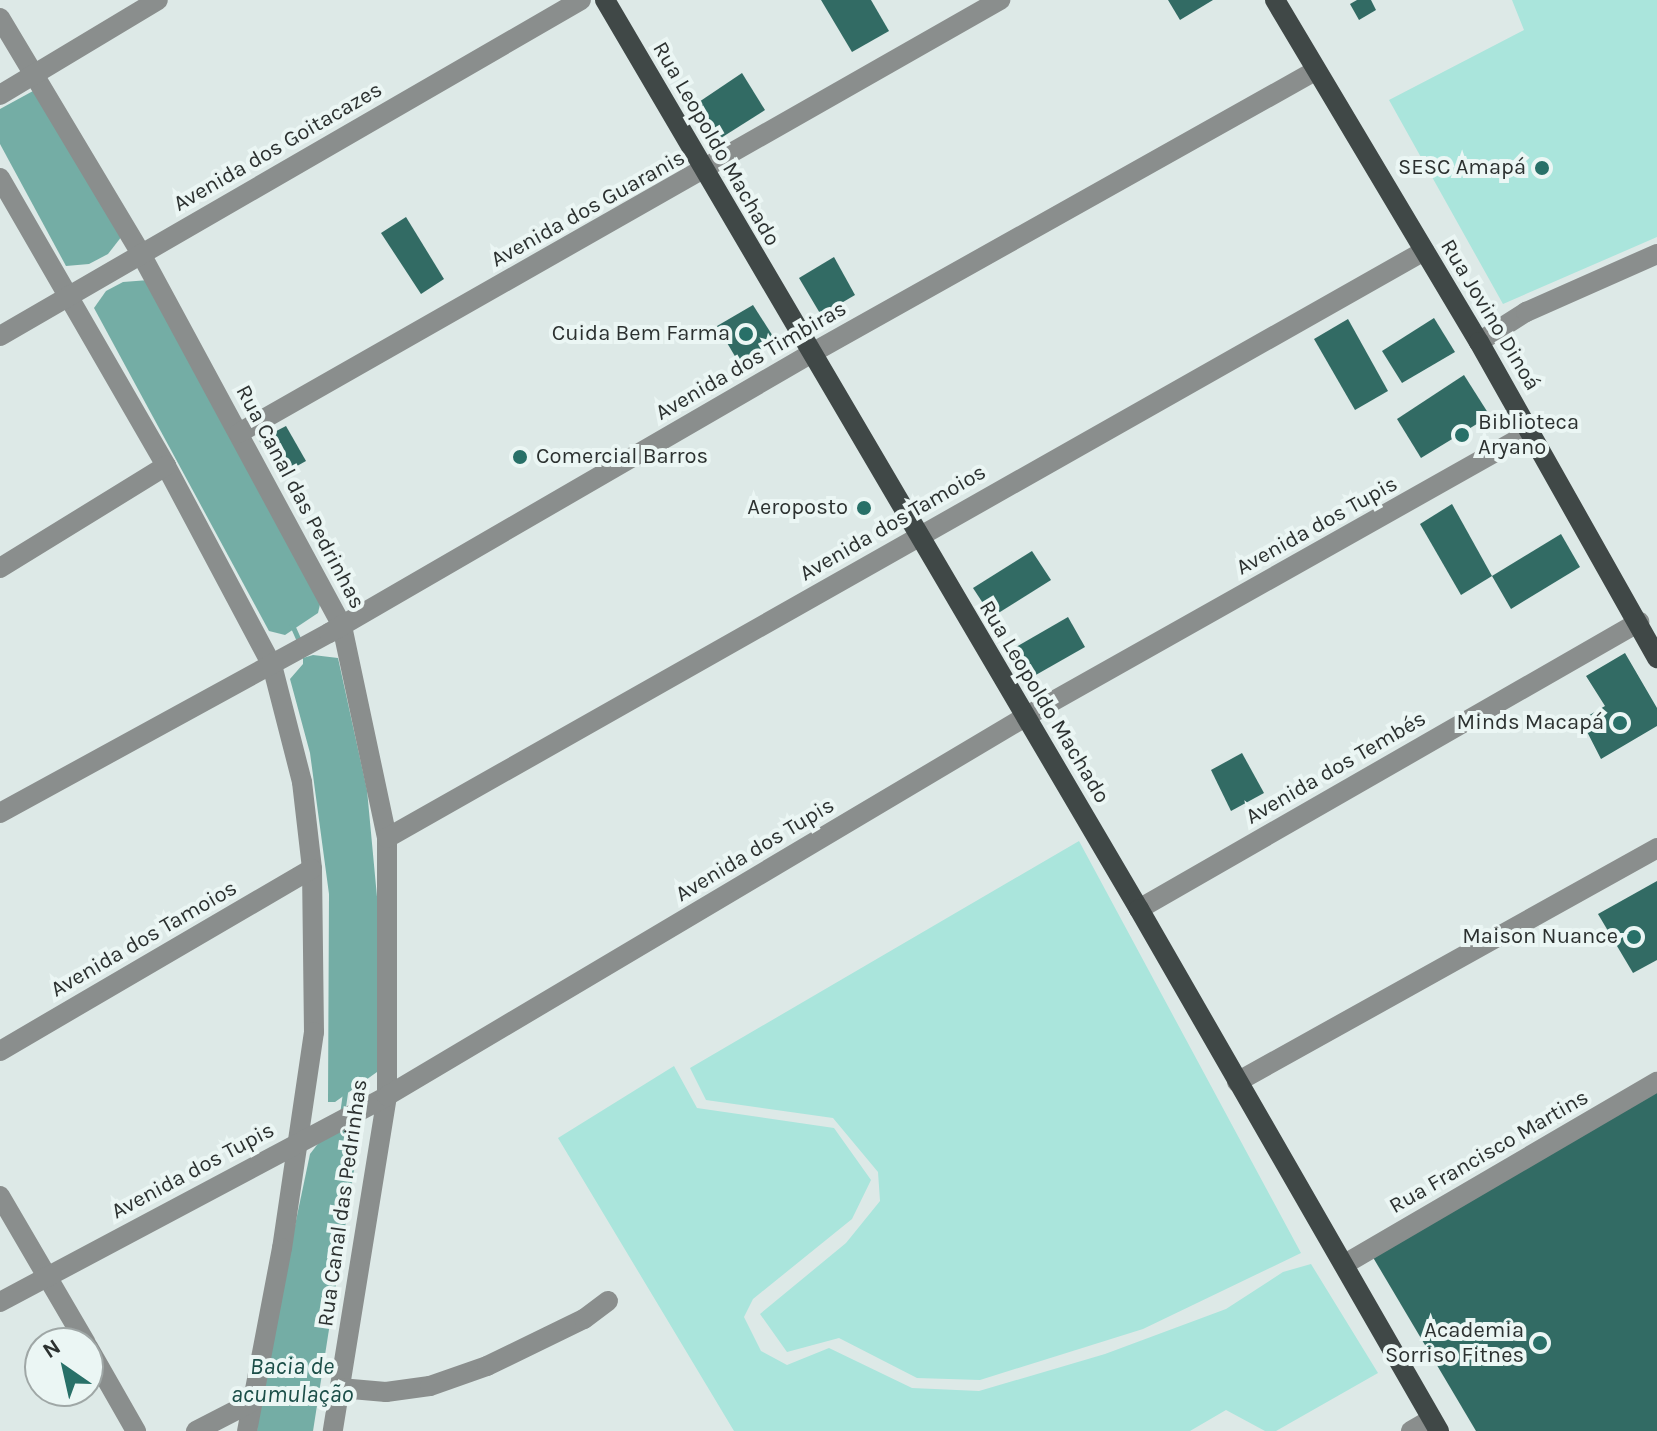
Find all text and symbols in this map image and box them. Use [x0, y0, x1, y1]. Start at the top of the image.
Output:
street label: Rua Leopoldo Machado [647, 37, 785, 251]
street label: Avenida dos Goitacazes [169, 76, 387, 218]
street label: Avenida dos Guaranis [486, 145, 690, 273]
place label: SESC Amapá [1398, 155, 1526, 181]
marker: SESC Amapá [1533, 159, 1551, 177]
street label: Rua Jovino Dinoá [1434, 235, 1546, 395]
street label: Avenida dos Timbiras [651, 296, 851, 426]
place label: Cuida Bem Farma [552, 321, 730, 347]
marker: Cuida Bem Farma [737, 325, 755, 343]
street label: Rua Canal das Pedrinhas [230, 381, 370, 613]
place label: Biblioteca Aryano [1478, 409, 1579, 460]
marker: Biblioteca Aryano [1453, 426, 1471, 444]
place label: Comercial Barros [536, 444, 708, 470]
marker: Comercial Barros [511, 448, 529, 466]
street label: Avenida dos Tamoios [795, 459, 991, 587]
street label: Avenida dos Tupis [1232, 471, 1402, 581]
place label: Aeroposto [747, 495, 848, 521]
marker: Aeroposto [855, 499, 873, 517]
street label: Rua Leopoldo Machado [973, 596, 1115, 808]
street label: Avenida dos Tembés [1241, 706, 1431, 830]
place label: Minds Macapá [1457, 710, 1604, 736]
marker: Minds Macapá [1611, 714, 1629, 732]
street label: Avenida dos Tupis [671, 792, 839, 908]
street label: Avenida dos Tamoios [46, 875, 242, 1003]
place label: Maison Nuance [1462, 924, 1618, 950]
marker: Maison Nuance [1625, 928, 1643, 946]
street label: Rua Canal das Pedrinhas [313, 1078, 373, 1328]
street label: Rua Francisco Martins [1385, 1084, 1593, 1220]
street label: Avenida dos Tupis [107, 1117, 279, 1225]
place label: Academia Sorriso Fitnes [1385, 1317, 1524, 1368]
north arrow [24, 1327, 104, 1407]
text: N [38, 1334, 66, 1364]
marker: Academia Sorriso Fitnes [1531, 1334, 1549, 1352]
water label: Bacia de acumulação [231, 1353, 353, 1409]

